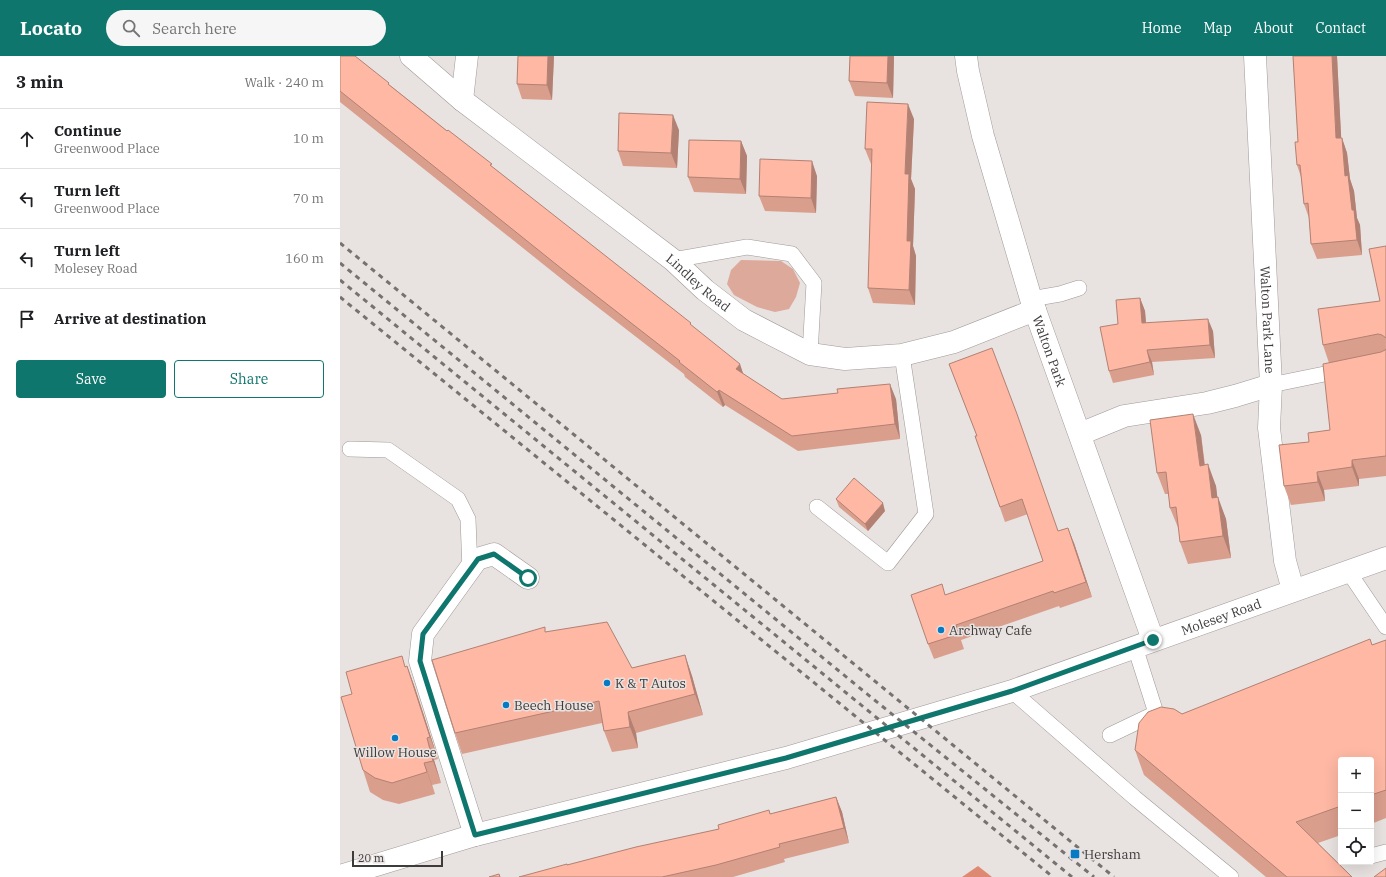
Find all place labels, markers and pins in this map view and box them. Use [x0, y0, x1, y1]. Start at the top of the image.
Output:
place label: Archway Cafe [949, 622, 1032, 639]
marker: Archway Cafe [936, 625, 946, 635]
place label: K & T Autos [615, 675, 686, 692]
marker: K & T Autos [602, 678, 612, 688]
place label: Beech House [514, 697, 593, 714]
marker: Beech House [501, 700, 511, 710]
marker: Willow House [390, 733, 400, 743]
place label: Willow House [353, 744, 437, 761]
place label: Hersham [1084, 846, 1141, 863]
marker: Hersham [1069, 848, 1081, 860]

